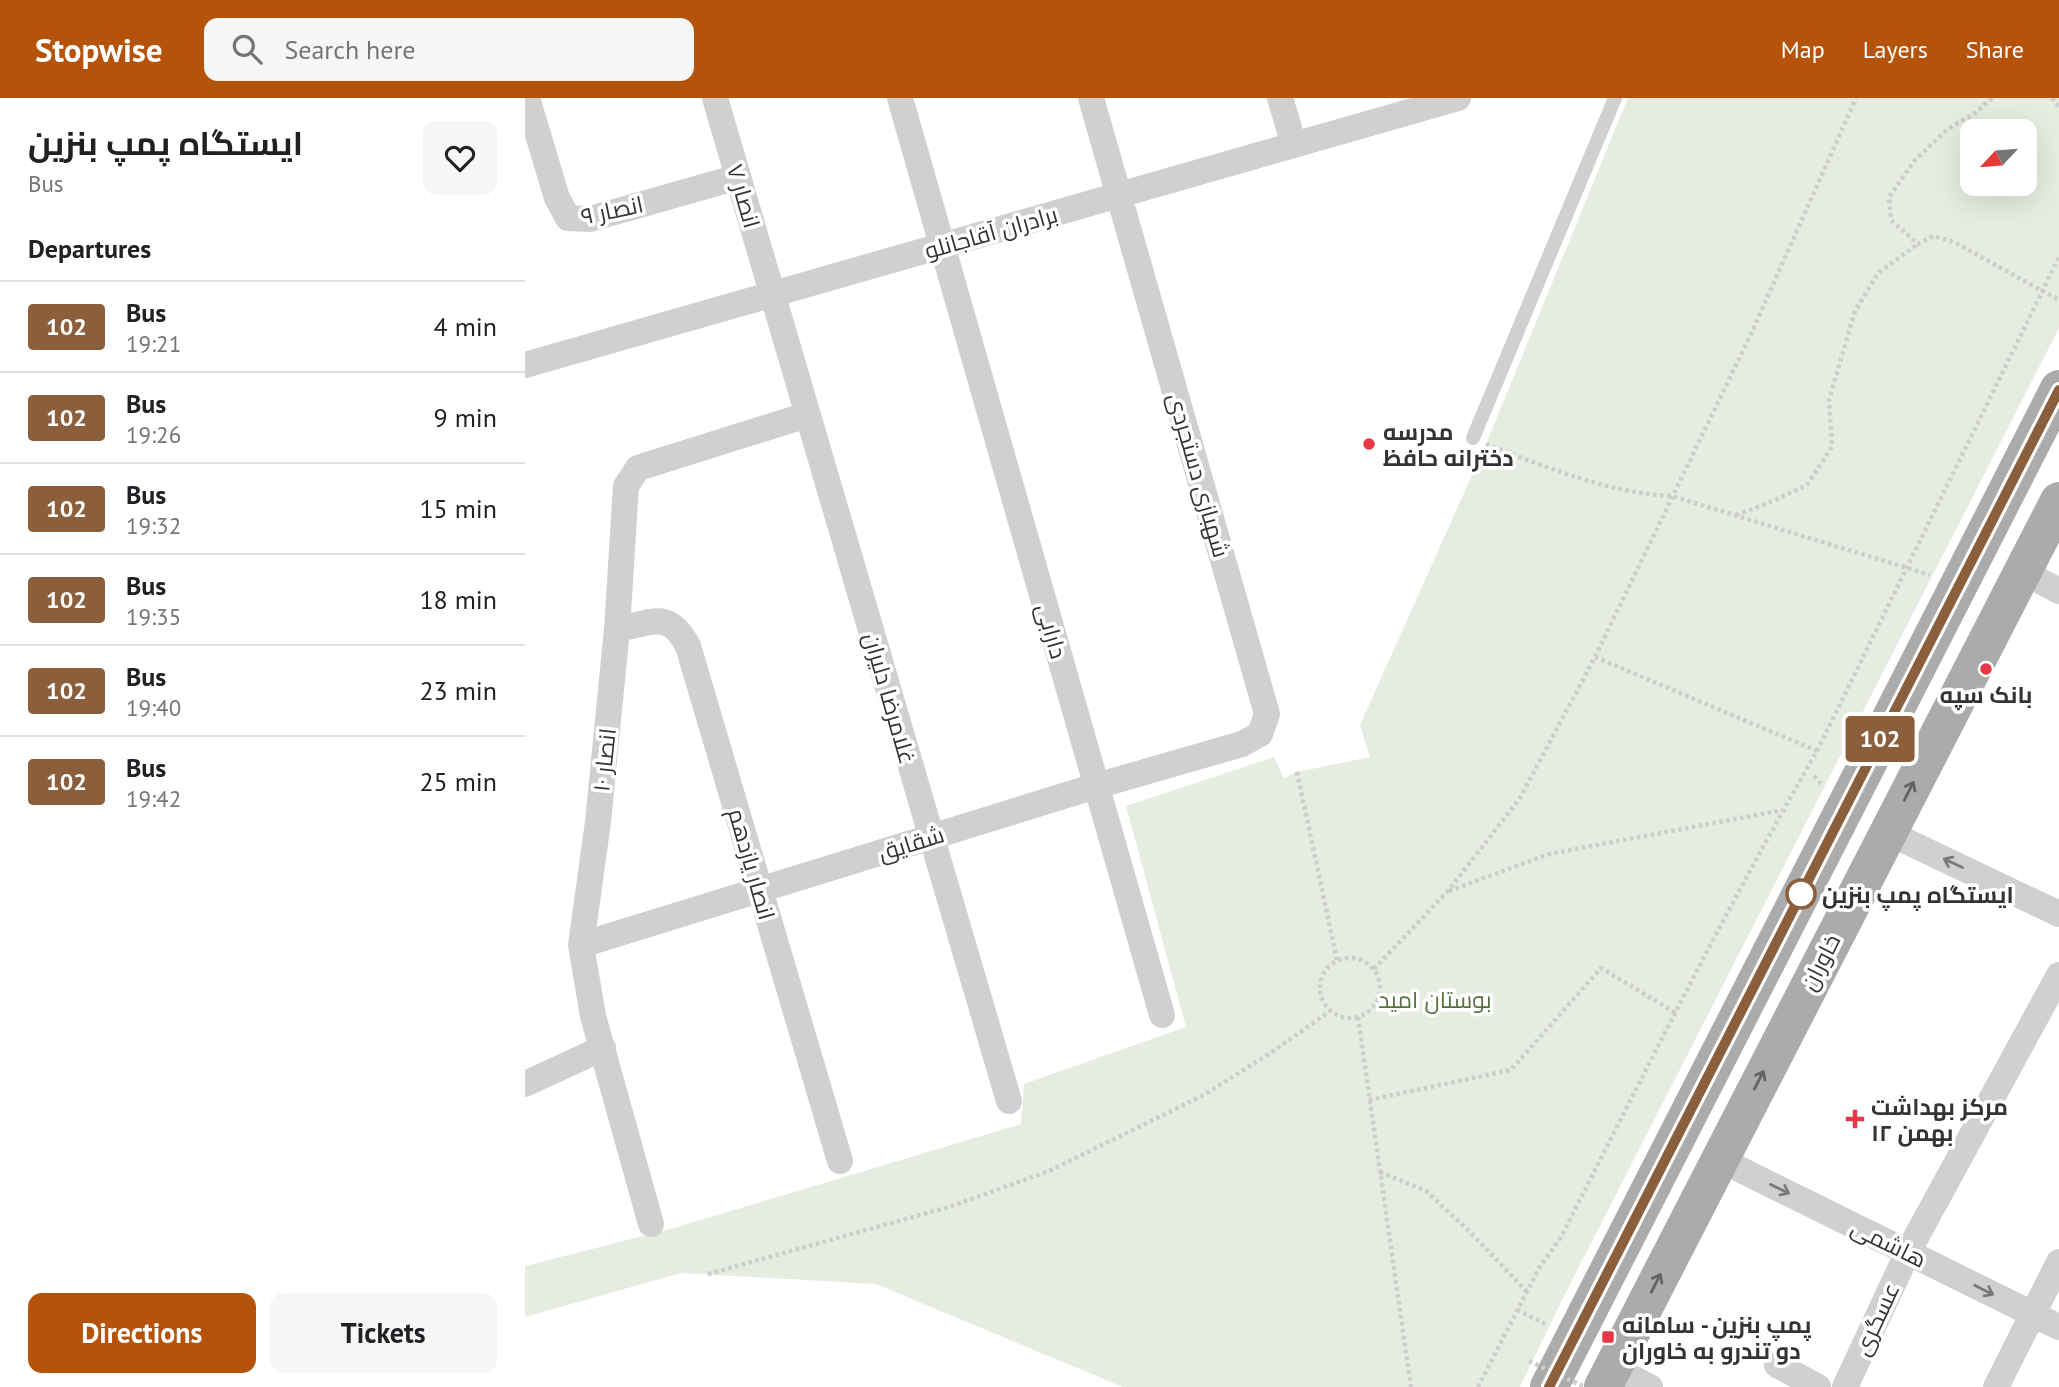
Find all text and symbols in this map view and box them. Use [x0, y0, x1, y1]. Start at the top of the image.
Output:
search box [204, 18, 694, 81]
text: Stopwise [35, 28, 162, 71]
icon: search [228, 30, 266, 68]
text: Search here [284, 33, 416, 66]
text: Map [1781, 34, 1825, 65]
text: Layers [1863, 34, 1928, 65]
text: Share [1966, 34, 2024, 65]
north arrow [1960, 119, 2037, 196]
map controls [1960, 119, 2037, 196]
text: ایستگاه پمپ بنزین [28, 121, 303, 164]
button: heart [423, 121, 497, 195]
street label: انصار ۷ [721, 161, 767, 231]
text: Bus [28, 169, 64, 198]
street label: انصار ۹ [578, 189, 646, 231]
street label: برادران آقاجانلو [921, 199, 1061, 265]
text: Departures [28, 232, 151, 265]
text: Bus [126, 296, 166, 329]
text: 4 min [434, 310, 497, 343]
text: 102 [46, 311, 87, 342]
text: 19:21 [126, 329, 181, 358]
text: Bus [126, 387, 166, 420]
street label: شهبازی دستجردی [1162, 389, 1236, 561]
text: 9 min [434, 401, 497, 434]
text: 102 [46, 402, 87, 433]
place label: مدرسه دخترانه حافظ [1383, 417, 1514, 472]
text: 19:26 [126, 420, 181, 449]
marker: مدرسه دخترانه حافظ [1361, 436, 1377, 452]
text: Bus [126, 478, 166, 511]
text: 15 min [419, 492, 497, 525]
text: 102 [46, 493, 87, 524]
text: 19:32 [126, 511, 181, 540]
text: Bus [126, 569, 166, 602]
text: 18 min [419, 583, 497, 616]
text: 102 [46, 584, 87, 615]
street label: دارابی [1030, 600, 1074, 662]
text: 19:35 [126, 602, 181, 631]
street label: غلامرضا دلیران [857, 629, 923, 767]
text: Bus [126, 660, 166, 693]
marker: بانک سپه [1978, 661, 1994, 677]
text: 23 min [419, 674, 497, 707]
text: 102 [46, 675, 87, 706]
place label: بانک سپه [1940, 680, 2032, 711]
text: 19:40 [126, 693, 181, 722]
line badge: 102 [1840, 716, 1920, 762]
text: 102 [1860, 723, 1900, 754]
street label: انصار ۱۰ [586, 727, 622, 793]
text: Bus [126, 751, 166, 784]
text: 25 min [419, 765, 497, 798]
text: 102 [46, 766, 87, 797]
one-way arrow [1902, 781, 1916, 802]
text: 19:42 [126, 784, 181, 813]
street label: انصار یازدهم [720, 805, 782, 924]
street label: شقایق [875, 819, 947, 867]
one-way arrow [1943, 856, 1964, 870]
marker: ایستگاه پمپ بنزین [1786, 879, 1816, 909]
place label: ایستگاه پمپ بنزین [1822, 880, 2014, 911]
street label: خاوران [1794, 929, 1846, 995]
park label: بوستان امید [1378, 985, 1492, 1014]
one-way arrow [1753, 1070, 1767, 1091]
place label: مرکز بهداشت ۱۲ بهمن [1871, 1092, 2008, 1147]
marker: مرکز بهداشت ۱۲ بهمن [1845, 1109, 1865, 1129]
one-way arrow [1769, 1183, 1790, 1197]
street label: هاشمی [1847, 1212, 1931, 1274]
one-way arrow [1650, 1273, 1664, 1293]
street label: عسگری [1847, 1278, 1905, 1360]
one-way arrow [1973, 1284, 1994, 1297]
button: Directions [28, 1293, 256, 1373]
button: Tickets [270, 1293, 497, 1373]
place label: پمپ بنزین - سامانه دو تندرو به خاوران [1622, 1310, 1811, 1365]
marker: پمپ بنزین - سامانه دو تندرو به خاوران [1600, 1329, 1616, 1345]

